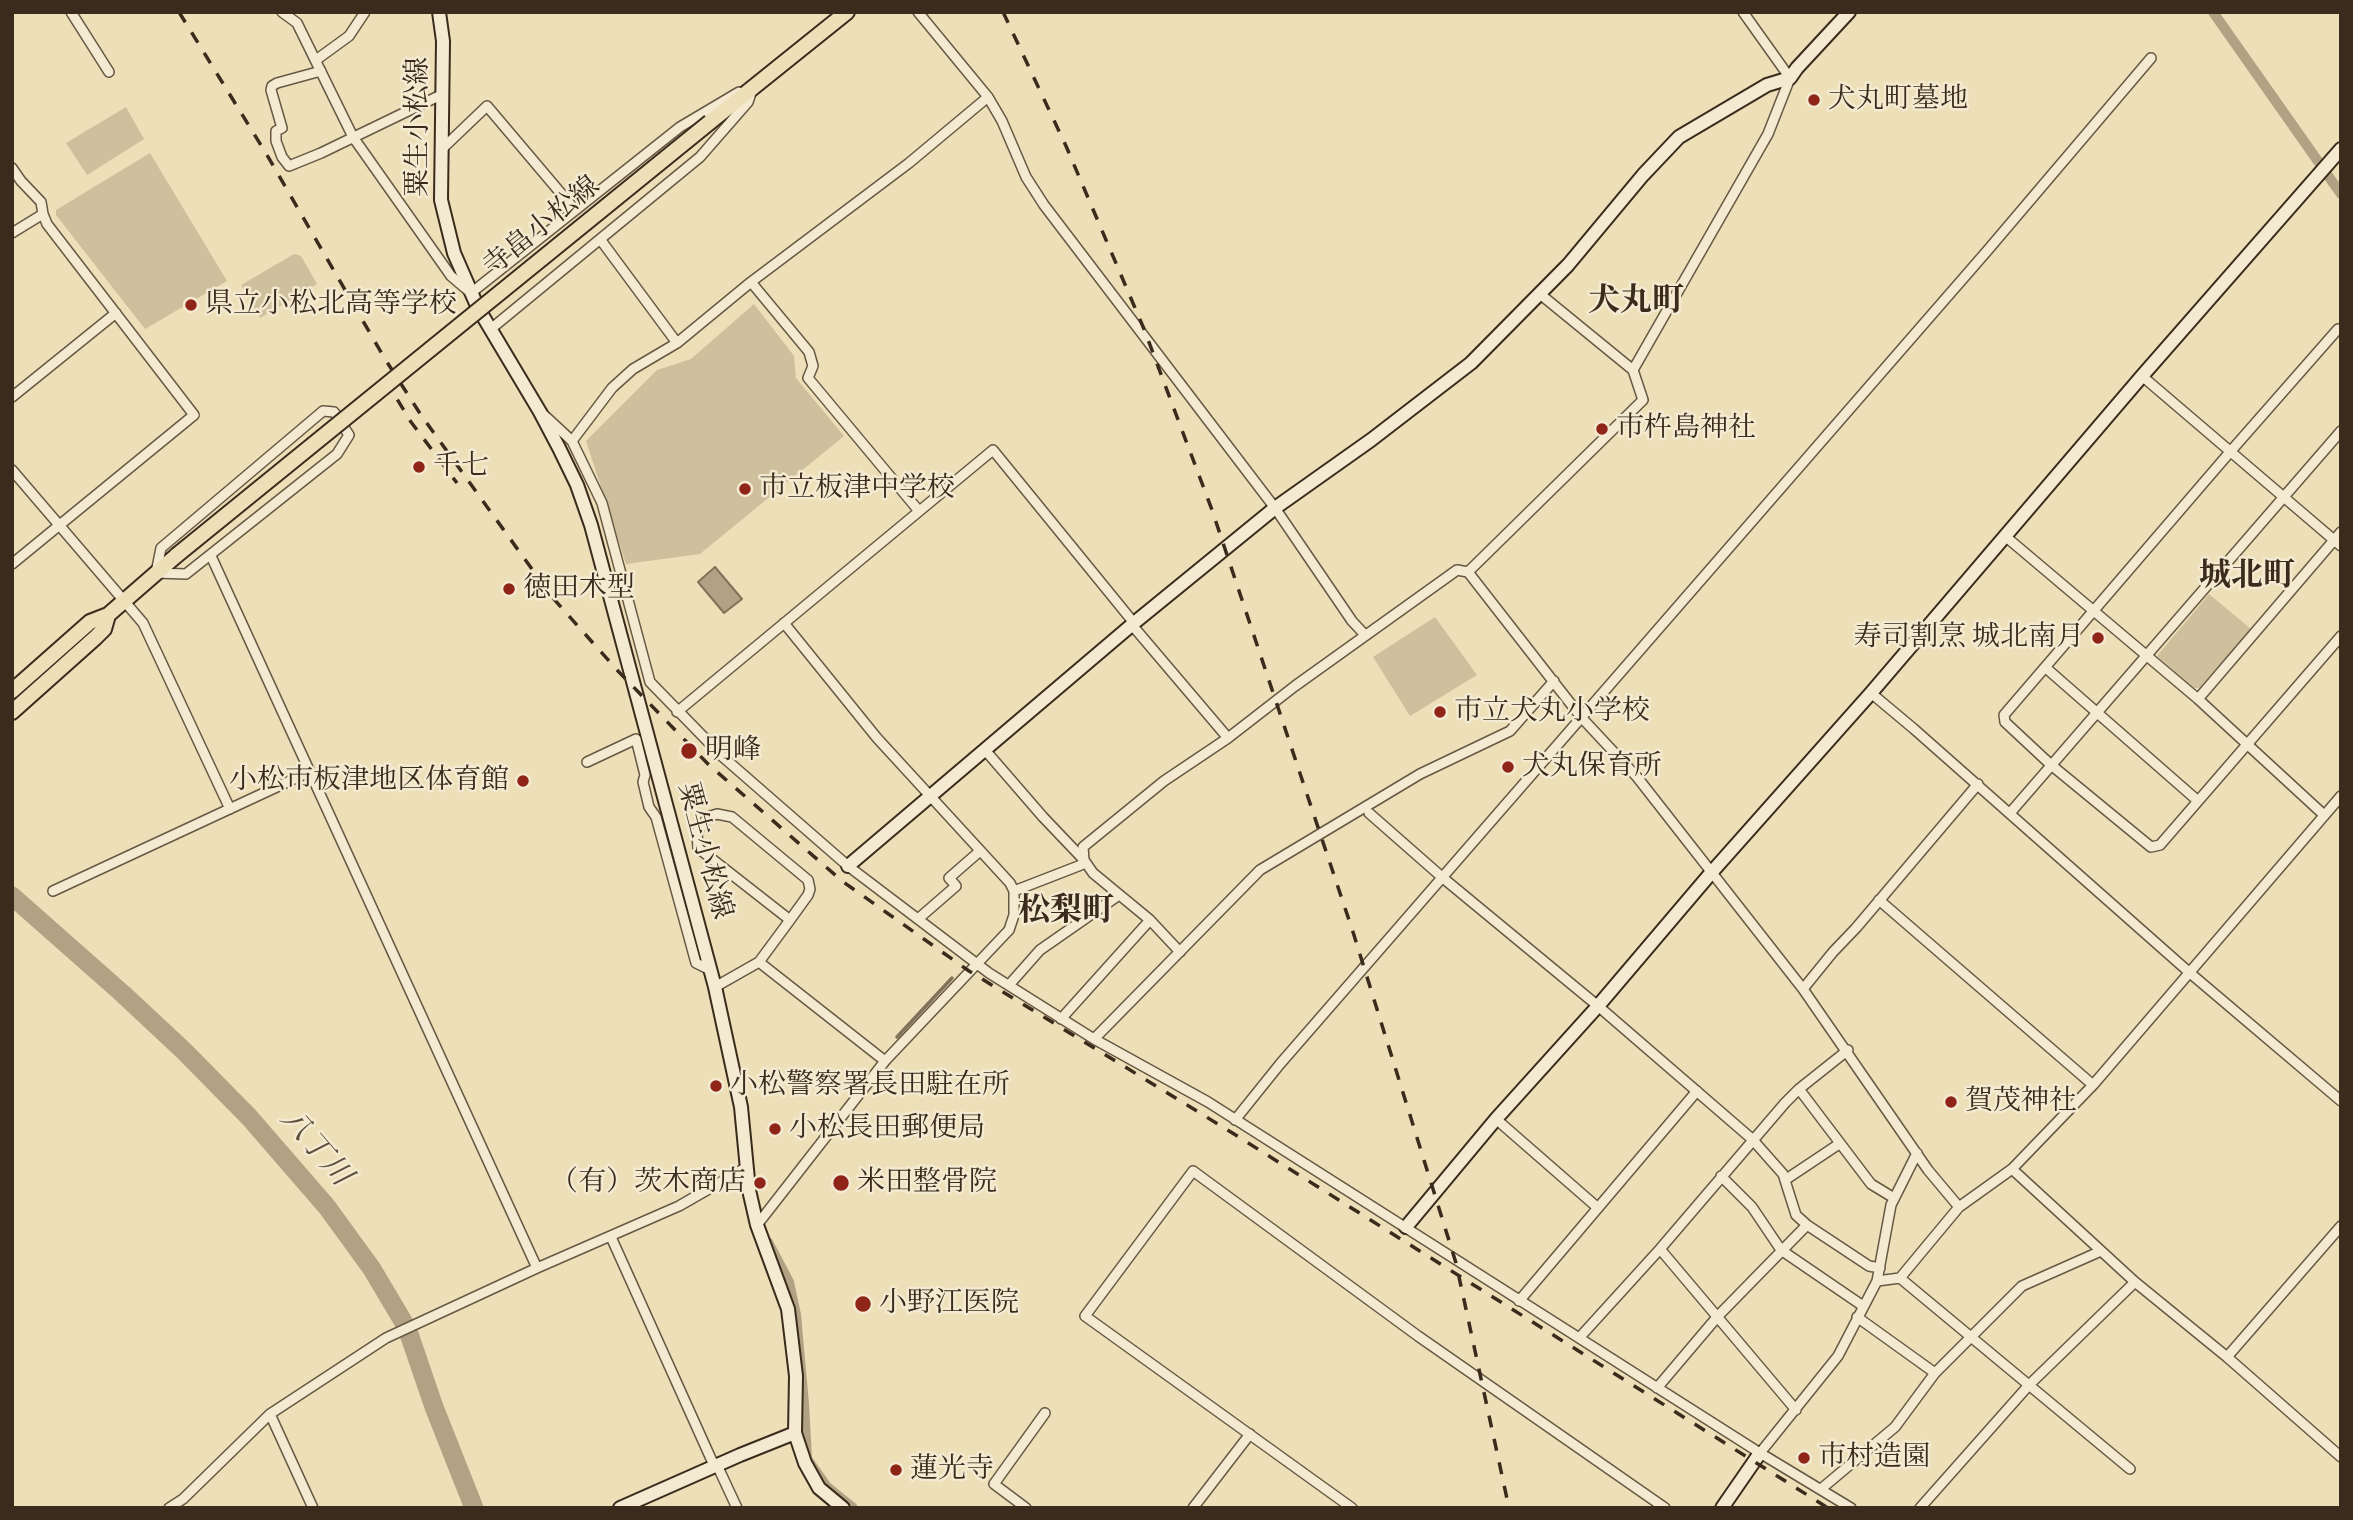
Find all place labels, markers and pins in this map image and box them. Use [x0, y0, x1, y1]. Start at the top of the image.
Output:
place label: 犬丸町墓地 [1828, 83, 1968, 117]
marker: 犬丸町墓地 [1806, 92, 1822, 108]
place label: 県立小松北高等学校 [205, 288, 457, 322]
marker: 県立小松北高等学校 [183, 297, 199, 313]
place label: 市杵島神社 [1616, 412, 1756, 446]
marker: 市杵島神社 [1594, 421, 1610, 437]
place label: 千七 [433, 450, 489, 484]
marker: 千七 [411, 459, 427, 475]
place label: 市立板津中学校 [759, 472, 955, 506]
marker: 市立板津中学校 [737, 481, 753, 497]
place label: 徳田木型 [523, 572, 635, 606]
marker: 徳田木型 [501, 581, 517, 597]
place label: 寿司割烹 城北南月 [1854, 621, 2084, 655]
marker: 寿司割烹 城北南月 [2090, 630, 2106, 646]
place label: 市立犬丸小学校 [1454, 695, 1650, 729]
marker: 市立犬丸小学校 [1432, 704, 1448, 720]
place label: 明峰 [705, 734, 761, 768]
marker: 明峰 [679, 741, 699, 761]
place label: 犬丸保育所 [1522, 750, 1662, 784]
marker: 犬丸保育所 [1500, 759, 1516, 775]
place label: 小松市板津地区体育館 [229, 764, 509, 798]
marker: 小松市板津地区体育館 [515, 773, 531, 789]
place label: 小松警察署長田駐在所 [730, 1069, 1010, 1103]
marker: 小松警察署長田駐在所 [708, 1078, 724, 1094]
place label: 賀茂神社 [1965, 1085, 2077, 1119]
marker: 賀茂神社 [1943, 1094, 1959, 1110]
place label: 小松長田郵便局 [789, 1112, 985, 1146]
marker: 小松長田郵便局 [767, 1121, 783, 1137]
place label: （有）茨木商店 [550, 1166, 746, 1200]
place label: 米田整骨院 [857, 1166, 997, 1200]
marker: 米田整骨院 [831, 1173, 851, 1193]
marker: （有）茨木商店 [752, 1175, 768, 1191]
place label: 小野江医院 [879, 1287, 1019, 1321]
marker: 小野江医院 [853, 1294, 873, 1314]
place label: 市村造園 [1818, 1441, 1930, 1475]
marker: 市村造園 [1796, 1450, 1812, 1466]
place label: 蓮光寺 [910, 1453, 994, 1487]
marker: 蓮光寺 [888, 1462, 904, 1478]

